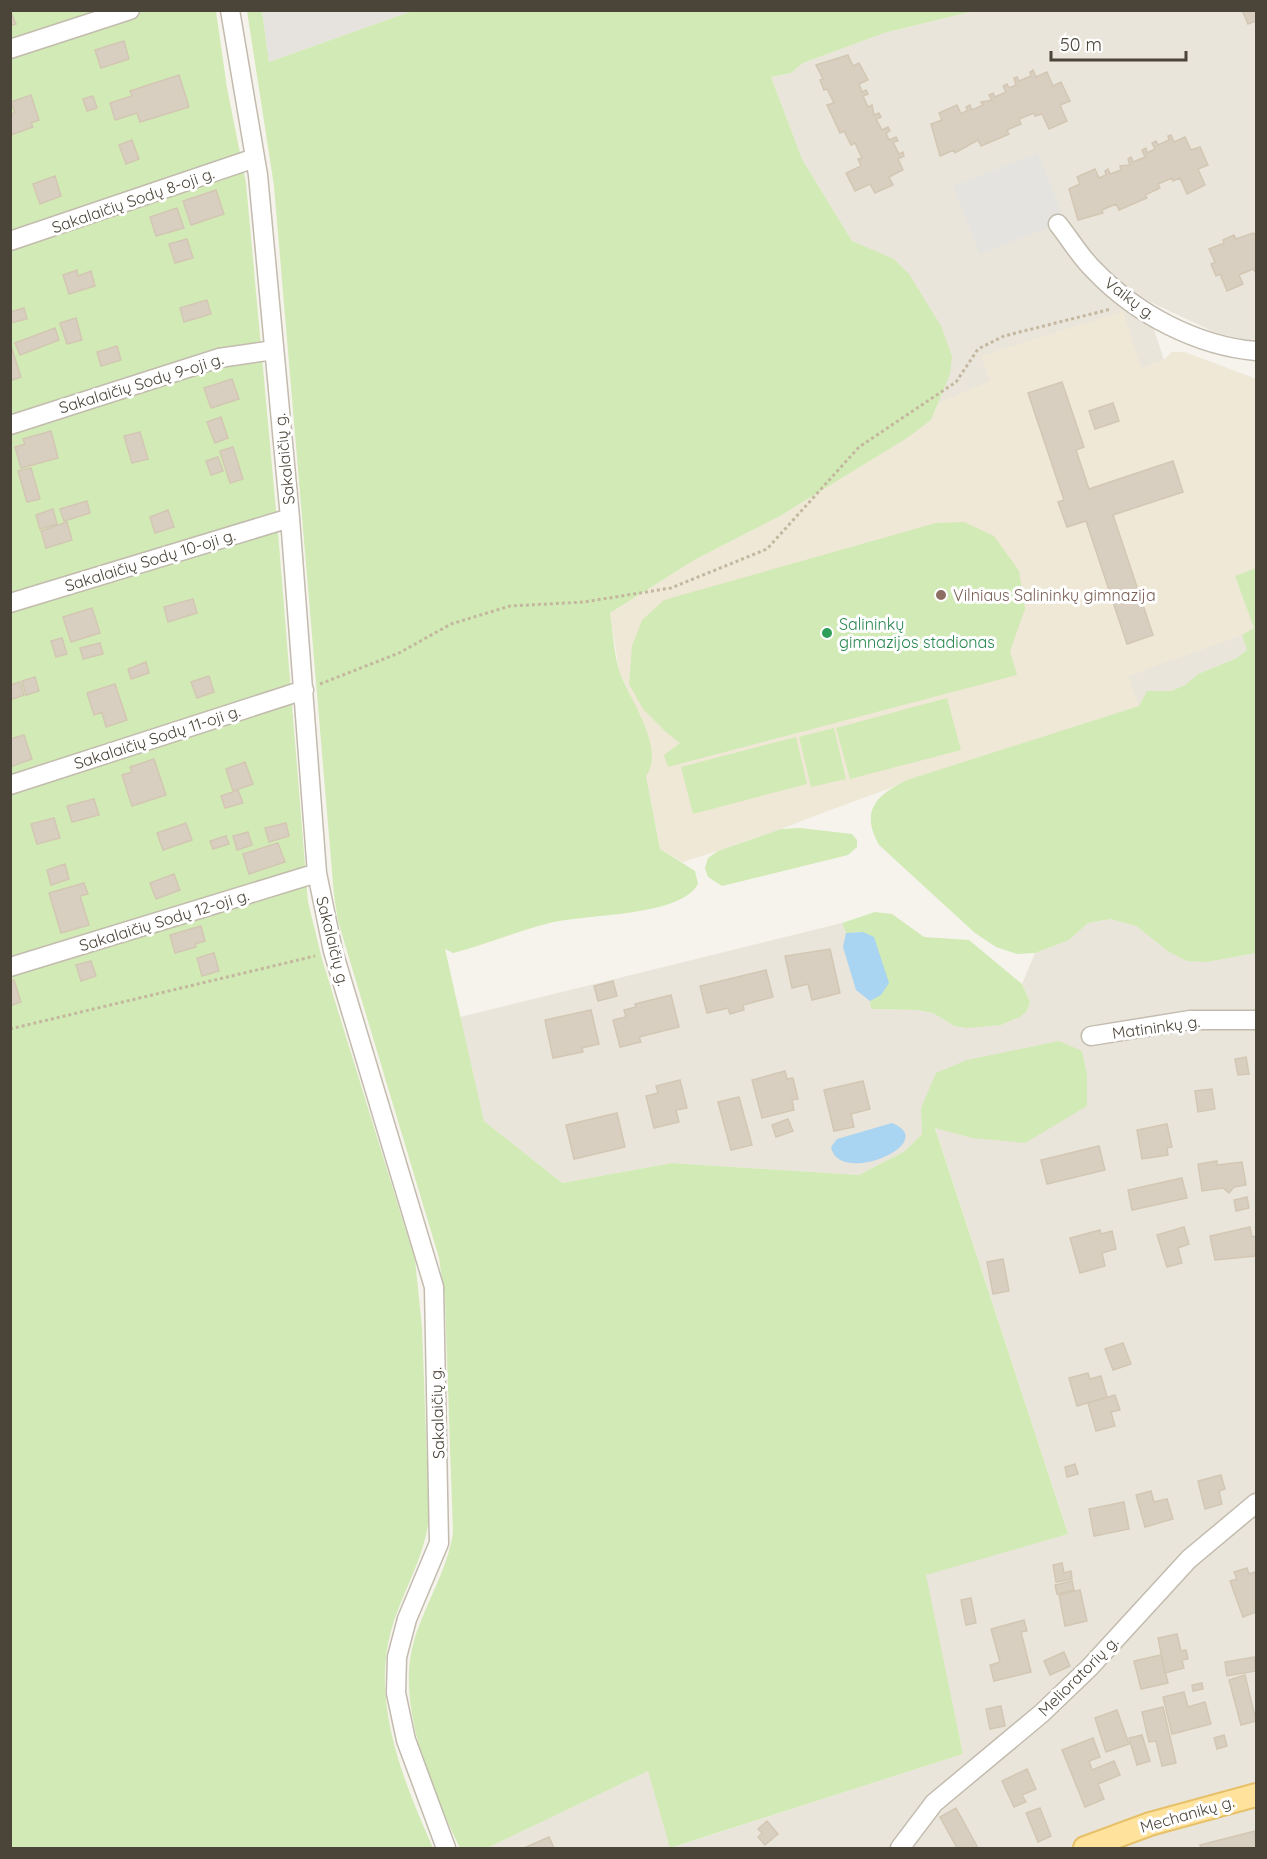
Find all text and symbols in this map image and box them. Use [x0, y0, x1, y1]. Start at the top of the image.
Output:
scale bar [1051, 24, 1186, 62]
text: 50 m [1060, 33, 1102, 56]
street label: Sakalaičių Sodų 8-oji g. [49, 163, 217, 237]
street label: Vaikų g. [1101, 272, 1159, 324]
street label: Sakalaičių Sodų 9-oji g. [56, 348, 226, 418]
street label: Sakalaičių g. [269, 412, 299, 506]
street label: Sakalaičių Sodų 10-oji g. [62, 524, 238, 595]
place label: Vilniaus Salininkų gimnazija [953, 585, 1156, 605]
marker: Vilniaus Salininkų gimnazija [934, 588, 948, 602]
place label: Salininkų gimnazijos stadionas [839, 614, 995, 652]
marker: Salininkų gimnazijos stadionas [820, 626, 834, 640]
street label: Sakalaičių Sodų 11-oji g. [71, 701, 243, 773]
street label: Sakalaičių Sodų 12-oji g. [77, 885, 251, 955]
street label: Sakalaičių g. [312, 894, 354, 988]
street label: Matininkų g. [1111, 1011, 1201, 1043]
street label: Sakalaičių g. [425, 1367, 449, 1459]
street label: Melioratorių g. [1034, 1632, 1122, 1720]
street label: Mechanikų g. [1138, 1791, 1236, 1837]

